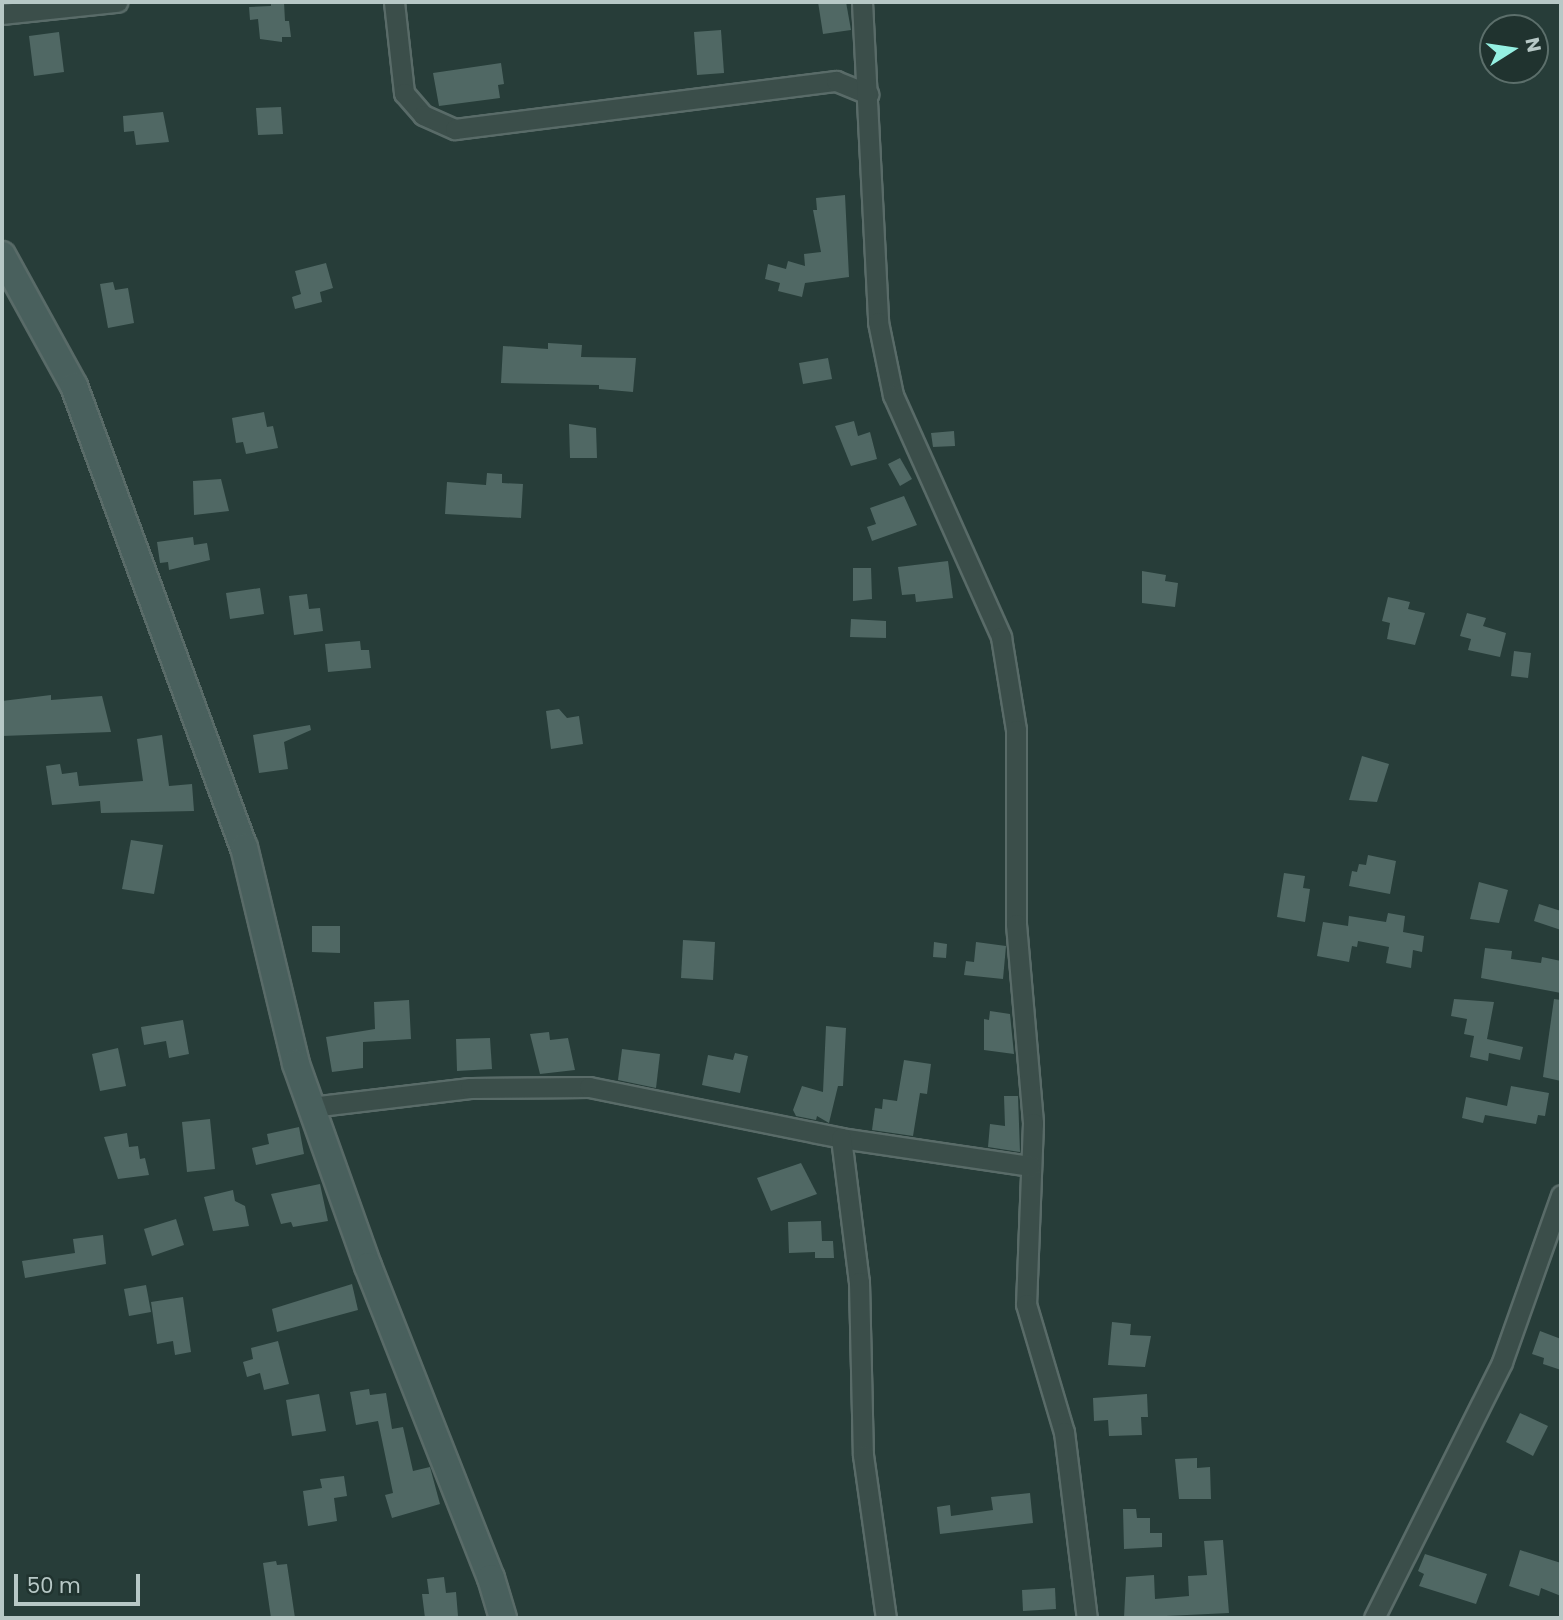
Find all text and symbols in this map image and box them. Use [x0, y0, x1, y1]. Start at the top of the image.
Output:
north arrow [1479, 14, 1549, 84]
text: N [1518, 35, 1548, 55]
scale bar [18, 1560, 144, 1604]
text: 50 m [27, 1571, 81, 1600]

